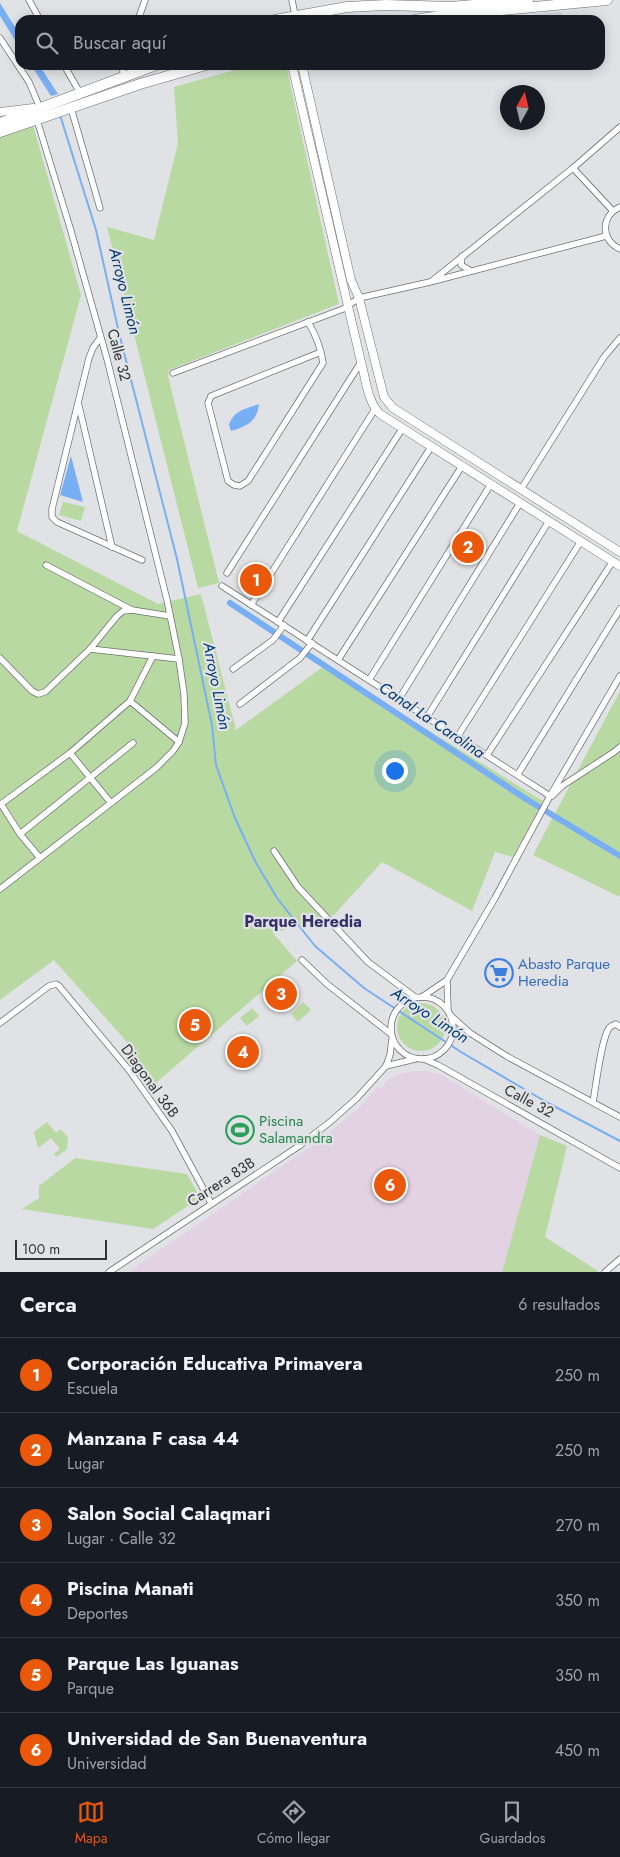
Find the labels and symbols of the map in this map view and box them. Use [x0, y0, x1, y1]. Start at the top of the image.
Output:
north arrow [500, 85, 545, 130]
water label: Arroyo Limón [103, 244, 147, 337]
street label: Calle 32 [101, 326, 137, 384]
pin: 2 [452, 528, 484, 566]
pin: 1 [240, 561, 272, 599]
water label: Arroyo Limón [197, 639, 237, 732]
water label: Canal La Carolina [375, 676, 490, 764]
your location [382, 758, 408, 784]
district label: Parque Heredia [244, 910, 362, 933]
place label: Abasto Parque Heredia [518, 953, 610, 992]
supermarket icon: Abasto Parque Heredia [484, 958, 514, 988]
pin: 3 [265, 975, 297, 1013]
water label: Arroyo Limón [386, 981, 473, 1049]
pin: 5 [179, 1006, 211, 1044]
pin: 4 [227, 1033, 259, 1071]
street label: Diagonal 36B [116, 1040, 184, 1122]
street label: Calle 32 [500, 1079, 558, 1123]
place label: Piscina Salamandra [259, 1110, 333, 1149]
sports icon: Piscina Salamandra [225, 1115, 255, 1145]
street label: Carrera 83B [183, 1152, 259, 1212]
pin: 6 [374, 1166, 406, 1204]
scale bar [15, 1237, 108, 1260]

